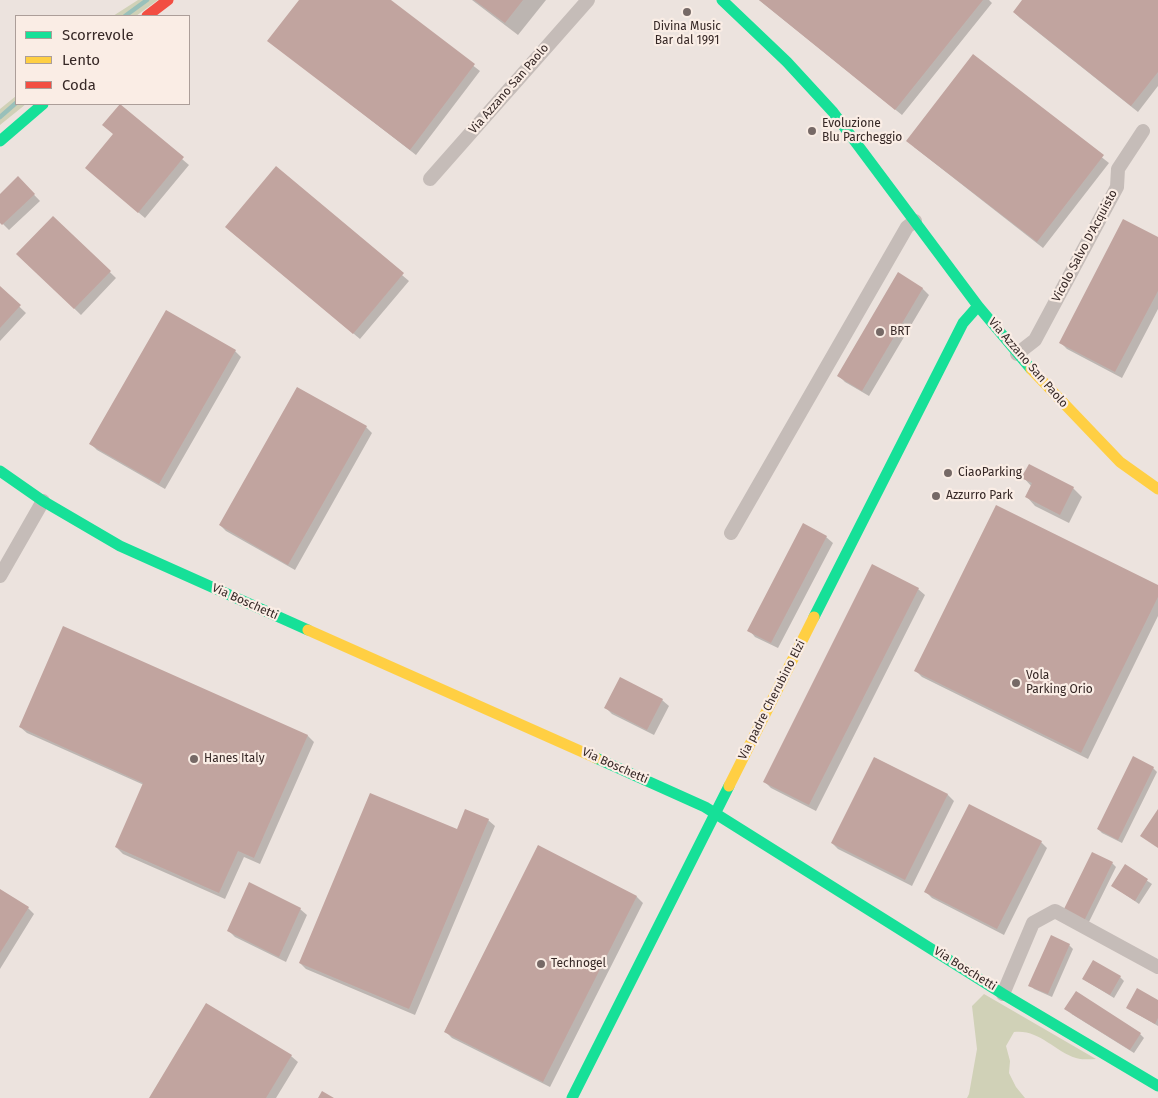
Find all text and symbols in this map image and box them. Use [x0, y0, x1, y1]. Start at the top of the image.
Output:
marker: Divina Music Bar dal 1991 [681, 6, 693, 18]
legend [15, 15, 190, 105]
place label: Divina Music Bar dal 1991 [653, 20, 721, 48]
text: Scorrevole [62, 26, 134, 44]
street label: Via Azzano San Paolo [466, 41, 552, 137]
text: Lento [62, 51, 100, 69]
text: Coda [62, 76, 96, 94]
place label: Evoluzione Blu Parcheggio [822, 117, 902, 145]
marker: Evoluzione Blu Parcheggio [806, 125, 818, 137]
street label: Vicolo Salvo D'Acquisto [1049, 187, 1121, 305]
street label: Via Azzano San Paolo [985, 315, 1071, 411]
place label: BRT [890, 325, 911, 339]
marker: BRT [874, 326, 886, 338]
place label: CiaoParking [958, 466, 1022, 480]
marker: CiaoParking [942, 467, 954, 479]
place label: Azzurro Park [946, 489, 1013, 503]
marker: Azzurro Park [930, 490, 942, 502]
street label: Via Boschetti [210, 581, 280, 623]
street label: Via padre Cherubino Elzi [735, 638, 809, 762]
place label: Vola Parking Orio [1026, 669, 1093, 697]
marker: Vola Parking Orio [1010, 677, 1022, 689]
street label: Via Boschetti [580, 745, 650, 787]
place label: Hanes Italy [204, 752, 265, 766]
marker: Hanes Italy [188, 753, 200, 765]
street label: Via Boschetti [931, 944, 999, 994]
place label: Technogel [551, 957, 606, 971]
marker: Technogel [535, 958, 547, 970]

